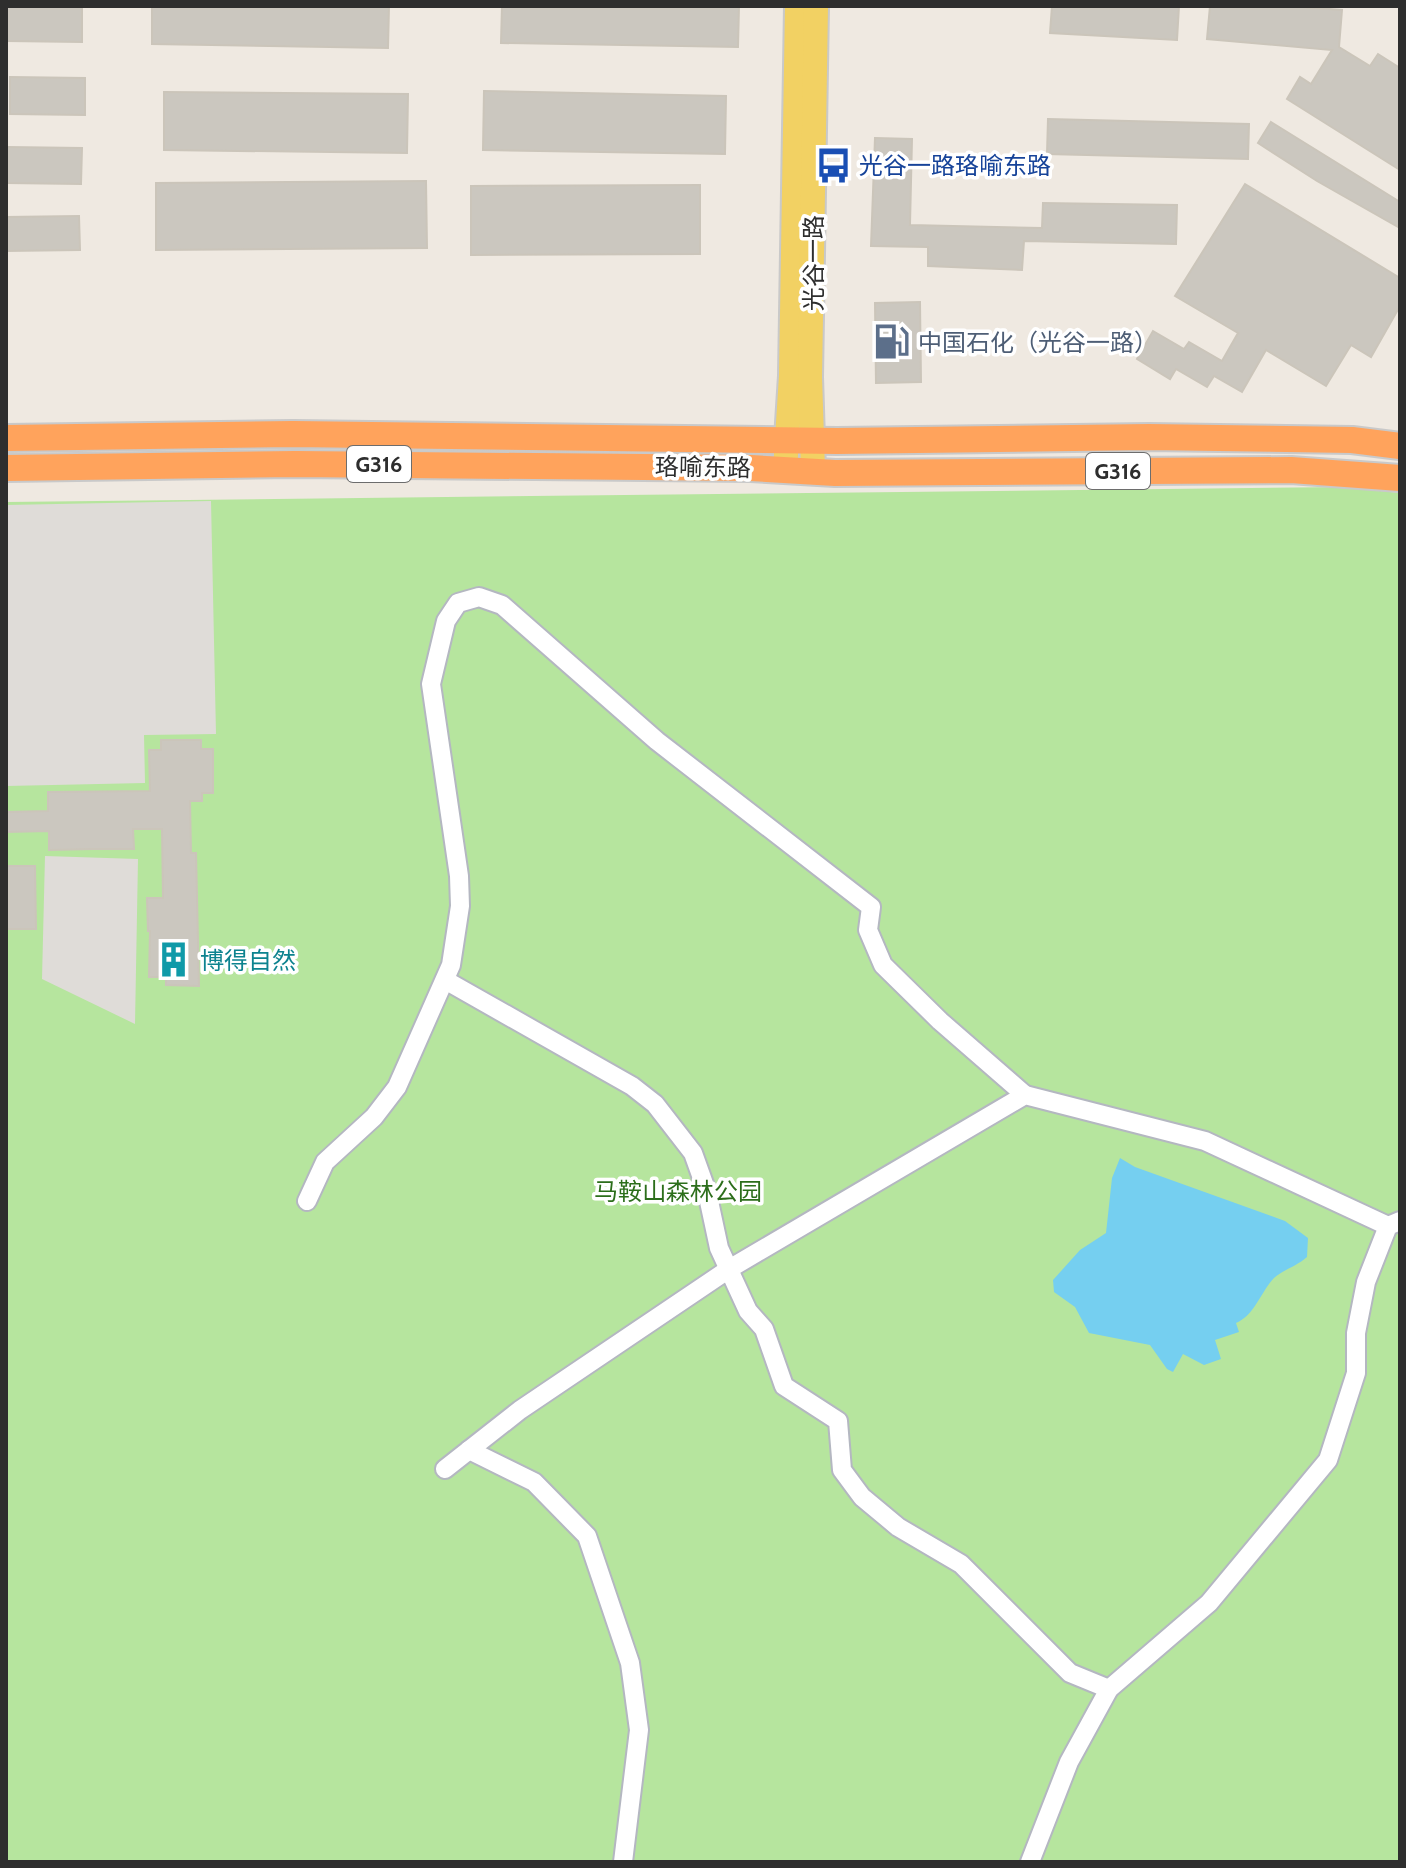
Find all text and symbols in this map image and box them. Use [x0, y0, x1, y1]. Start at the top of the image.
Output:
bus stop icon: 光谷一路珞喻东路 [814, 146, 852, 184]
place label: 光谷一路珞喻东路 [859, 151, 1051, 180]
street label: 光谷一路 [799, 215, 828, 311]
fuel station icon: 中国石化（光谷一路） [873, 323, 911, 361]
place label: 中国石化（光谷一路） [918, 328, 1158, 357]
road number: G316 [347, 446, 411, 482]
street label: 珞喻东路 [655, 452, 751, 482]
road number: G316 [1086, 453, 1150, 489]
building icon: 博得自然 [155, 941, 193, 979]
place label: 博得自然 [200, 946, 296, 975]
park label: 马鞍山森林公园 [594, 1177, 762, 1206]

